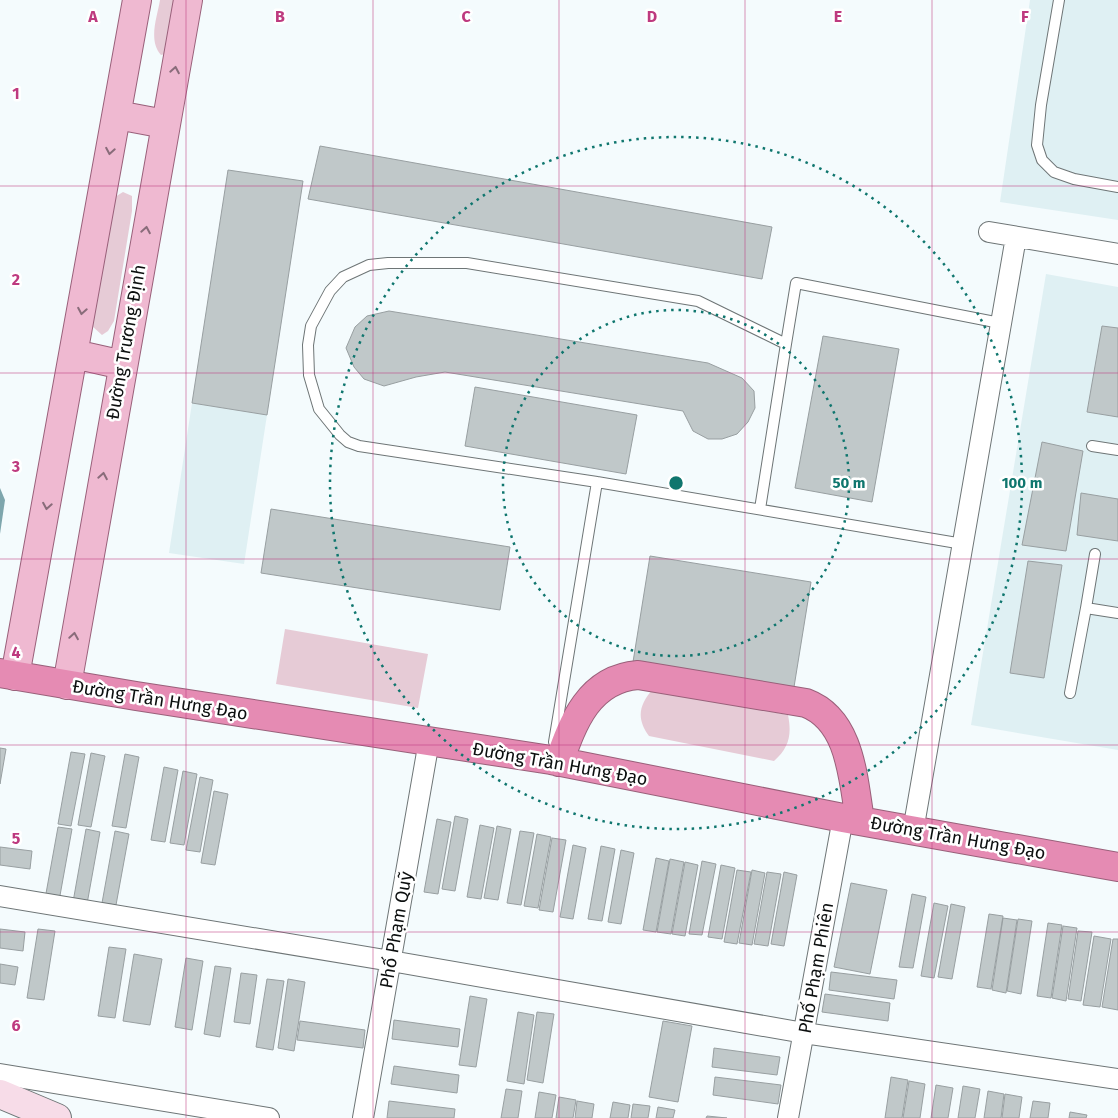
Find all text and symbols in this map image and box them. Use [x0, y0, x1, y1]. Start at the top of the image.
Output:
text: A [87, 7, 98, 26]
text: B [275, 7, 285, 26]
text: C [461, 7, 471, 26]
text: D [647, 7, 657, 26]
text: E [834, 7, 842, 26]
text: F [1021, 7, 1029, 26]
one-way arrow [170, 66, 180, 75]
text: 1 [12, 84, 20, 103]
one-way arrow [106, 147, 116, 156]
one-way arrow [141, 226, 151, 235]
street label: Đường Trương Định [102, 263, 150, 421]
text: 2 [12, 270, 20, 289]
one-way arrow [77, 307, 87, 316]
text: 3 [11, 457, 20, 476]
one-way arrow [97, 472, 107, 481]
centre of rings [667, 474, 685, 492]
text: 50 m [832, 474, 866, 492]
text: 100 m [1002, 474, 1042, 492]
one-way arrow [42, 501, 52, 510]
one-way arrow [69, 632, 79, 641]
text: 4 [11, 643, 21, 662]
street label: Đường Trần Hưng Đạo [71, 675, 249, 725]
street label: Đường Trần Hưng Đạo [471, 738, 649, 790]
street label: Đường Trần Hưng Đạo [869, 812, 1047, 864]
text: 5 [12, 829, 21, 848]
street label: Phố Phạm Quỹ [375, 870, 417, 990]
street label: Phố Phạm Phiên [794, 901, 838, 1035]
text: 6 [11, 1016, 21, 1035]

